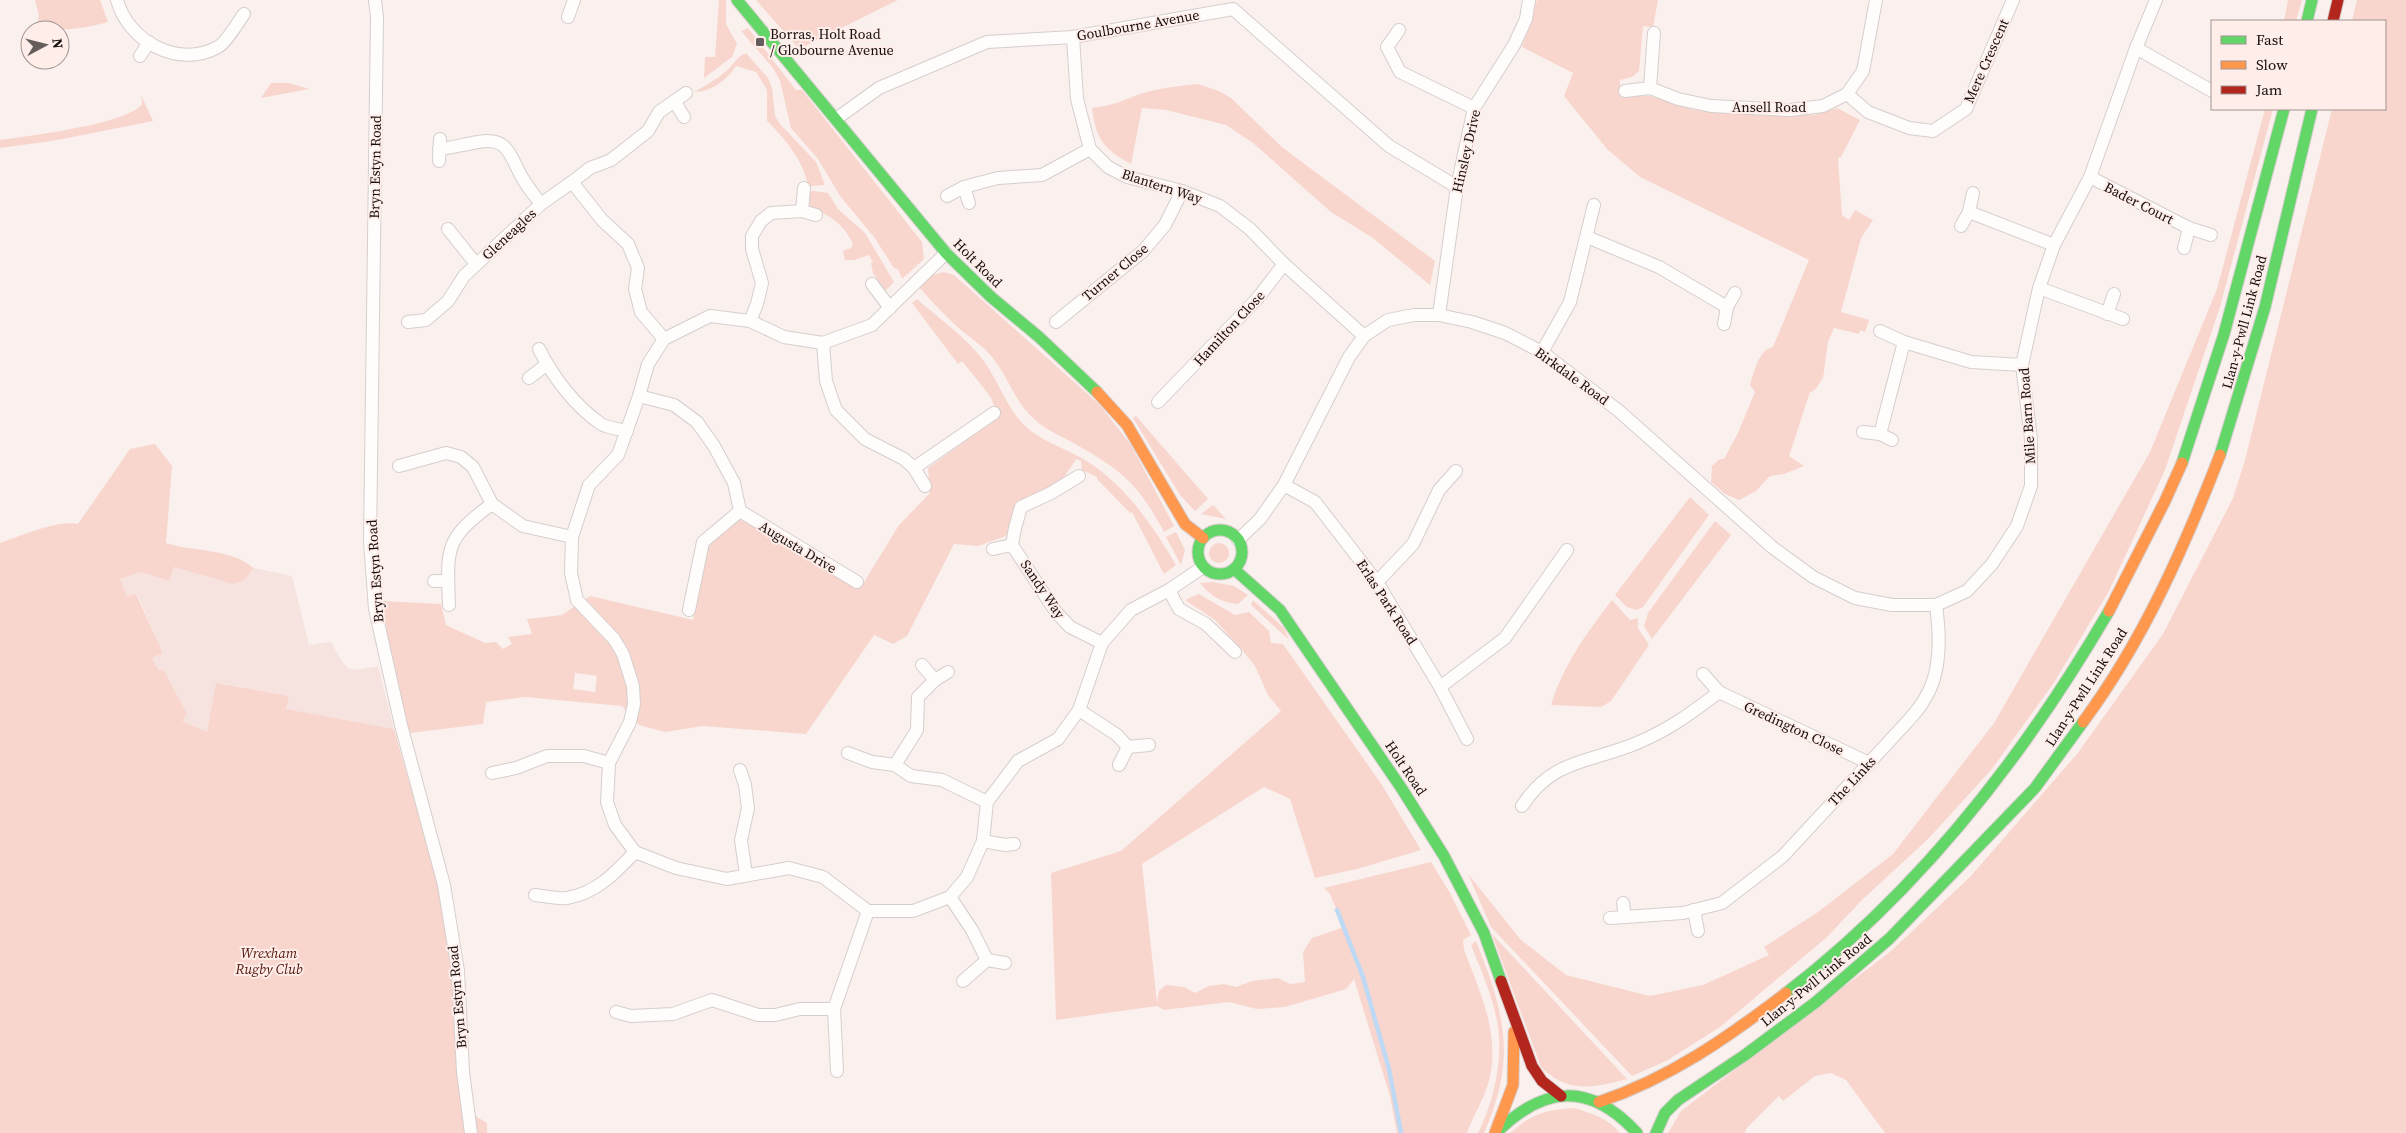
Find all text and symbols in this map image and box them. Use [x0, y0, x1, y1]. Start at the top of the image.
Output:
street label: Goulbourne Avenue [1075, 4, 1201, 46]
street label: Mere Crescent [1958, 15, 2014, 106]
north arrow [20, 20, 70, 70]
legend [2211, 20, 2386, 110]
place label: Borras, Holt Road / Globourne Avenue [770, 24, 894, 60]
text: Fast [2256, 29, 2283, 50]
marker: Borras, Holt Road / Globourne Avenue [754, 36, 766, 48]
text: N [47, 37, 68, 50]
text: Slow [2256, 54, 2288, 75]
text: Jam [2255, 79, 2283, 100]
street label: Ansell Road [1732, 97, 1806, 117]
street label: Hinsley Drive [1447, 107, 1485, 195]
street label: Bryn Estyn Road [364, 115, 386, 219]
street label: Blantern Way [1119, 164, 1206, 209]
street label: Bader Court [2101, 177, 2178, 229]
street label: Gleneagles [477, 204, 541, 264]
street label: Holt Road [949, 234, 1007, 292]
street label: Turner Close [1078, 238, 1152, 306]
street label: Llan-y-Pwll Link Road [2217, 253, 2271, 391]
street label: Hamilton Close [1189, 286, 1269, 370]
street label: Birkdale Road [1531, 342, 1613, 410]
street label: Mile Barn Road [2014, 367, 2040, 465]
street label: Augusta Drive [755, 516, 841, 578]
street label: Bryn Estyn Road [361, 519, 389, 623]
street label: Erlas Park Road [1352, 555, 1422, 649]
street label: Sandy Way [1016, 556, 1071, 623]
street label: Llan-y-Pwll Link Road [2040, 624, 2132, 750]
street label: Gredington Close [1741, 696, 1847, 760]
street label: Holt Road [1380, 737, 1432, 799]
street label: The Links [1824, 752, 1880, 810]
street label: Llan-y-Pwll Link Road [1756, 929, 1876, 1031]
park label: Wrexham Rugby Club [234, 943, 303, 979]
street label: Bryn Estyn Road [443, 945, 471, 1049]

